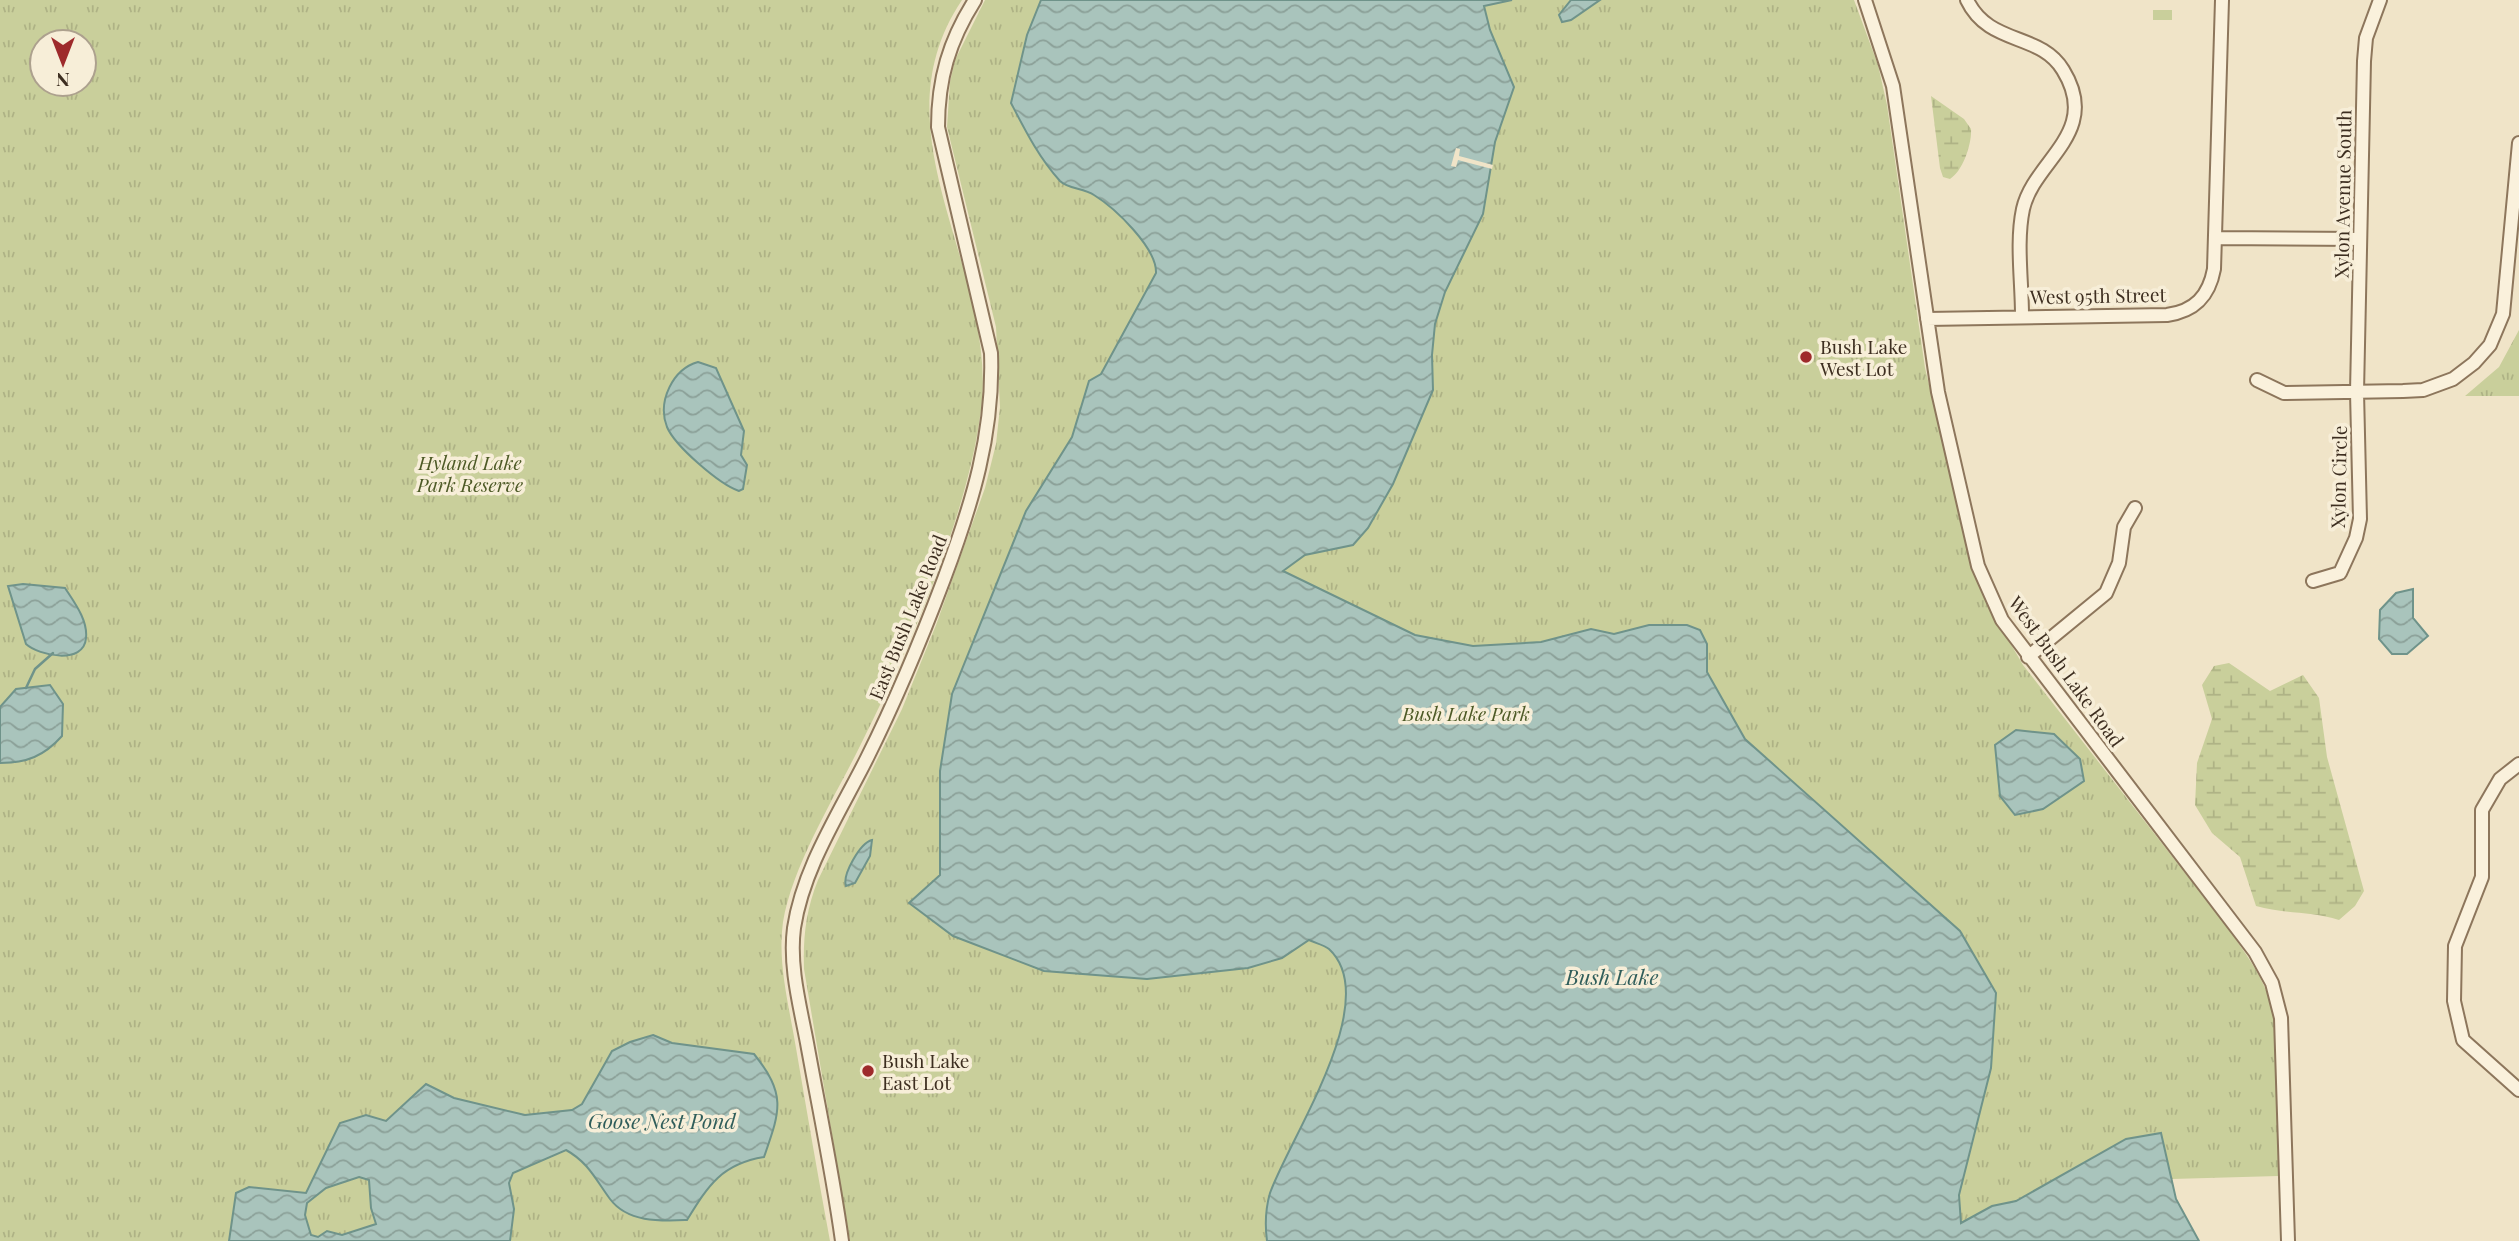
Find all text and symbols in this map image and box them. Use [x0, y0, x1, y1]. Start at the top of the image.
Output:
north arrow [28, 28, 98, 98]
text: N [56, 68, 70, 94]
street label: Xylon Avenue South [2328, 110, 2356, 278]
street label: West 95th Street [2029, 281, 2167, 309]
place label: Bush Lake West Lot [1819, 333, 1907, 381]
marker: Bush Lake West Lot [1798, 349, 1814, 365]
street label: Xylon Circle [2324, 425, 2352, 529]
park label: Hyland Lake Park Reserve [416, 449, 523, 497]
street label: East Bush Lake Road [862, 531, 952, 703]
street label: West Bush Lake Road [2003, 590, 2131, 752]
park label: Bush Lake Park [1401, 700, 1530, 726]
water label: Bush Lake [1565, 962, 1658, 990]
place label: Bush Lake East Lot [882, 1047, 969, 1095]
marker: Bush Lake East Lot [860, 1063, 876, 1079]
water label: Goose Nest Pond [588, 1106, 737, 1134]

